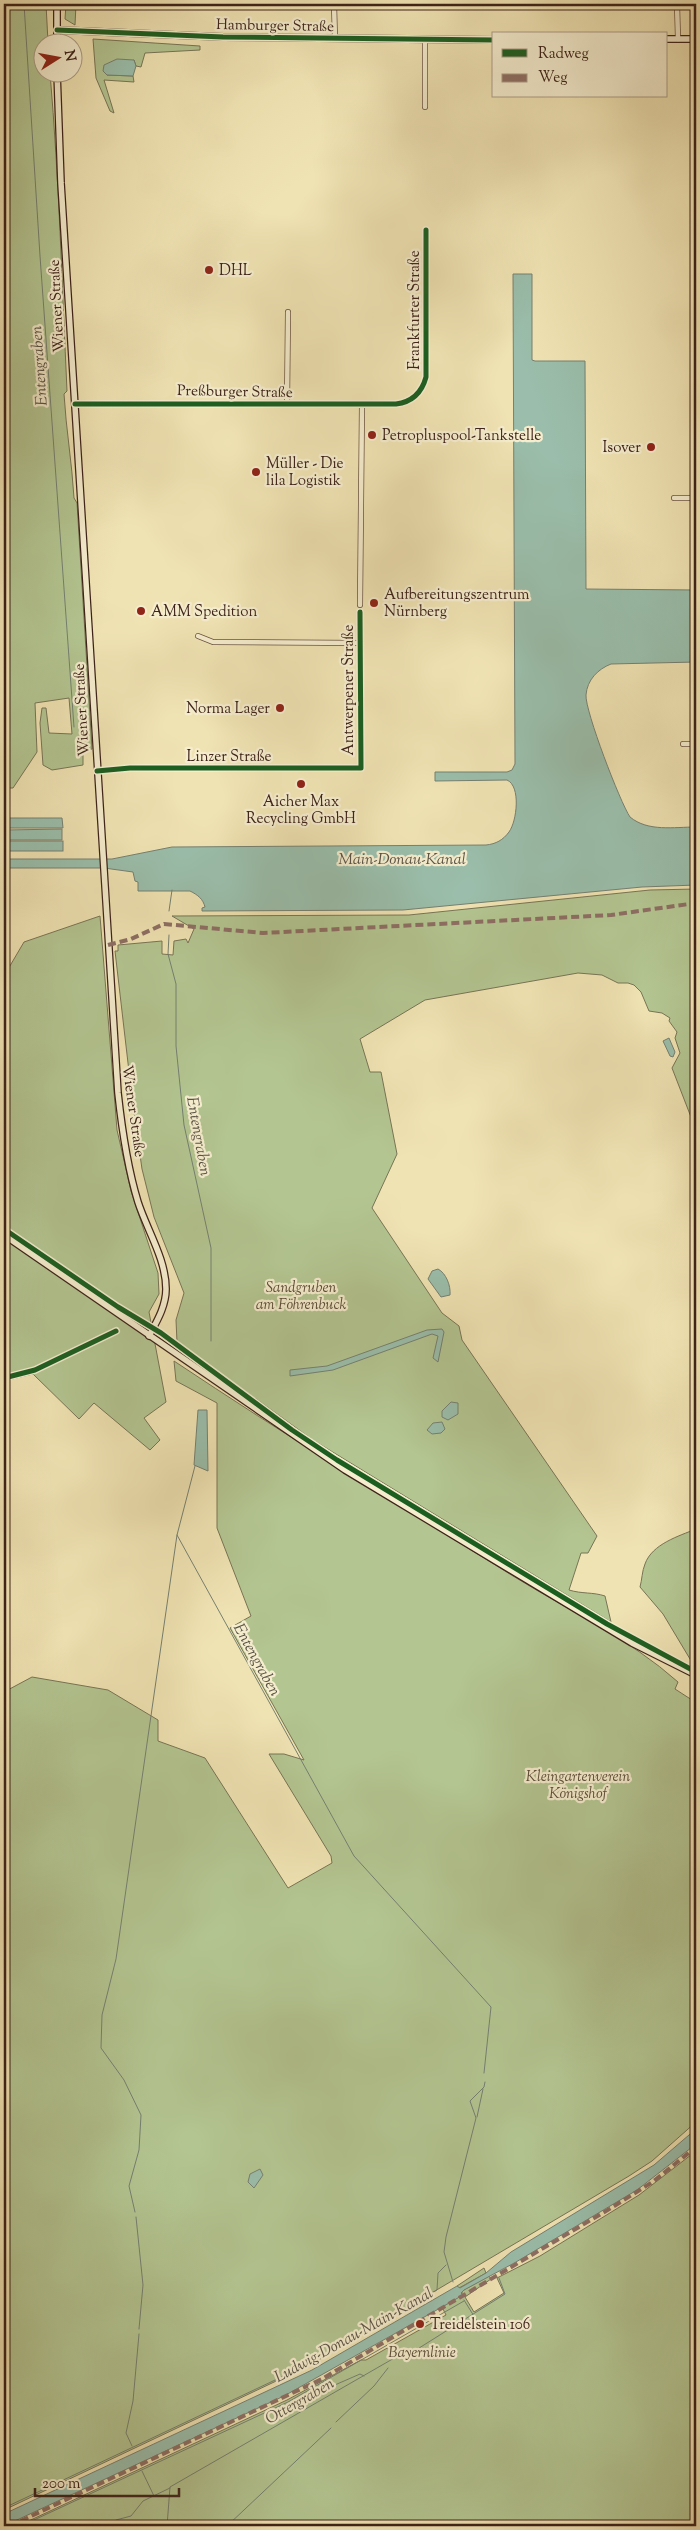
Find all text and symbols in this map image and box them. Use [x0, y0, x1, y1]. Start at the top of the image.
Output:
street label: Hamburger Straße [216, 15, 334, 38]
north arrow [32, 32, 82, 82]
legend [492, 32, 668, 98]
text: Radweg [538, 44, 589, 65]
text: N [58, 49, 80, 63]
text: Weg [538, 68, 568, 89]
street label: Frankfurter Straße [405, 250, 426, 370]
street label: Wiener Straße [45, 259, 70, 353]
place label: DHL [219, 261, 252, 282]
marker: DHL [203, 264, 215, 276]
water label: Entengraben [26, 324, 55, 407]
street label: Preßburger Straße [177, 381, 293, 404]
place label: Petropluspool-Tankstelle [382, 426, 541, 447]
marker: Petropluspool-Tankstelle [366, 429, 378, 441]
place label: Isover [602, 438, 641, 459]
marker: Isover [645, 441, 657, 453]
place label: Müller - Die lila Logistik [266, 454, 344, 492]
marker: Müller - Die lila Logistik [250, 466, 262, 478]
place label: Aufbereitungszentrum Nürnberg [384, 585, 530, 623]
marker: Aufbereitungszentrum Nürnberg [368, 597, 380, 609]
place label: AMM Spedition [151, 602, 257, 623]
marker: AMM Spedition [135, 605, 147, 617]
street label: Antwerpener Straße [339, 625, 360, 755]
street label: Wiener Straße [70, 663, 95, 757]
place label: Norma Lager [186, 699, 270, 720]
marker: Norma Lager [274, 702, 286, 714]
street label: Linzer Straße [186, 747, 272, 768]
marker: Aicher Max Recycling GmbH [295, 778, 307, 790]
place label: Aicher Max Recycling GmbH [246, 792, 356, 830]
water label: Main-Donau-Kanal [338, 849, 466, 872]
street label: Wiener Straße [116, 1064, 149, 1159]
water label: Entengraben [179, 1095, 216, 1179]
park label: Sandgruben am Föhrenbuck [256, 1278, 346, 1316]
water label: Entengraben [226, 1620, 286, 1701]
park label: Kleingartenverein Königshof [526, 1767, 630, 1805]
water label: Ludwig-Donau-Main-Kanal [271, 2283, 438, 2390]
place label: Treidelstein 106 [430, 2315, 530, 2336]
marker: Treidelstein 106 [414, 2318, 426, 2330]
park label: Bayernlinie [388, 2343, 456, 2364]
water label: Ottergraben [261, 2373, 340, 2431]
scale bar [35, 2465, 179, 2497]
text: 200 m [42, 2474, 81, 2495]

